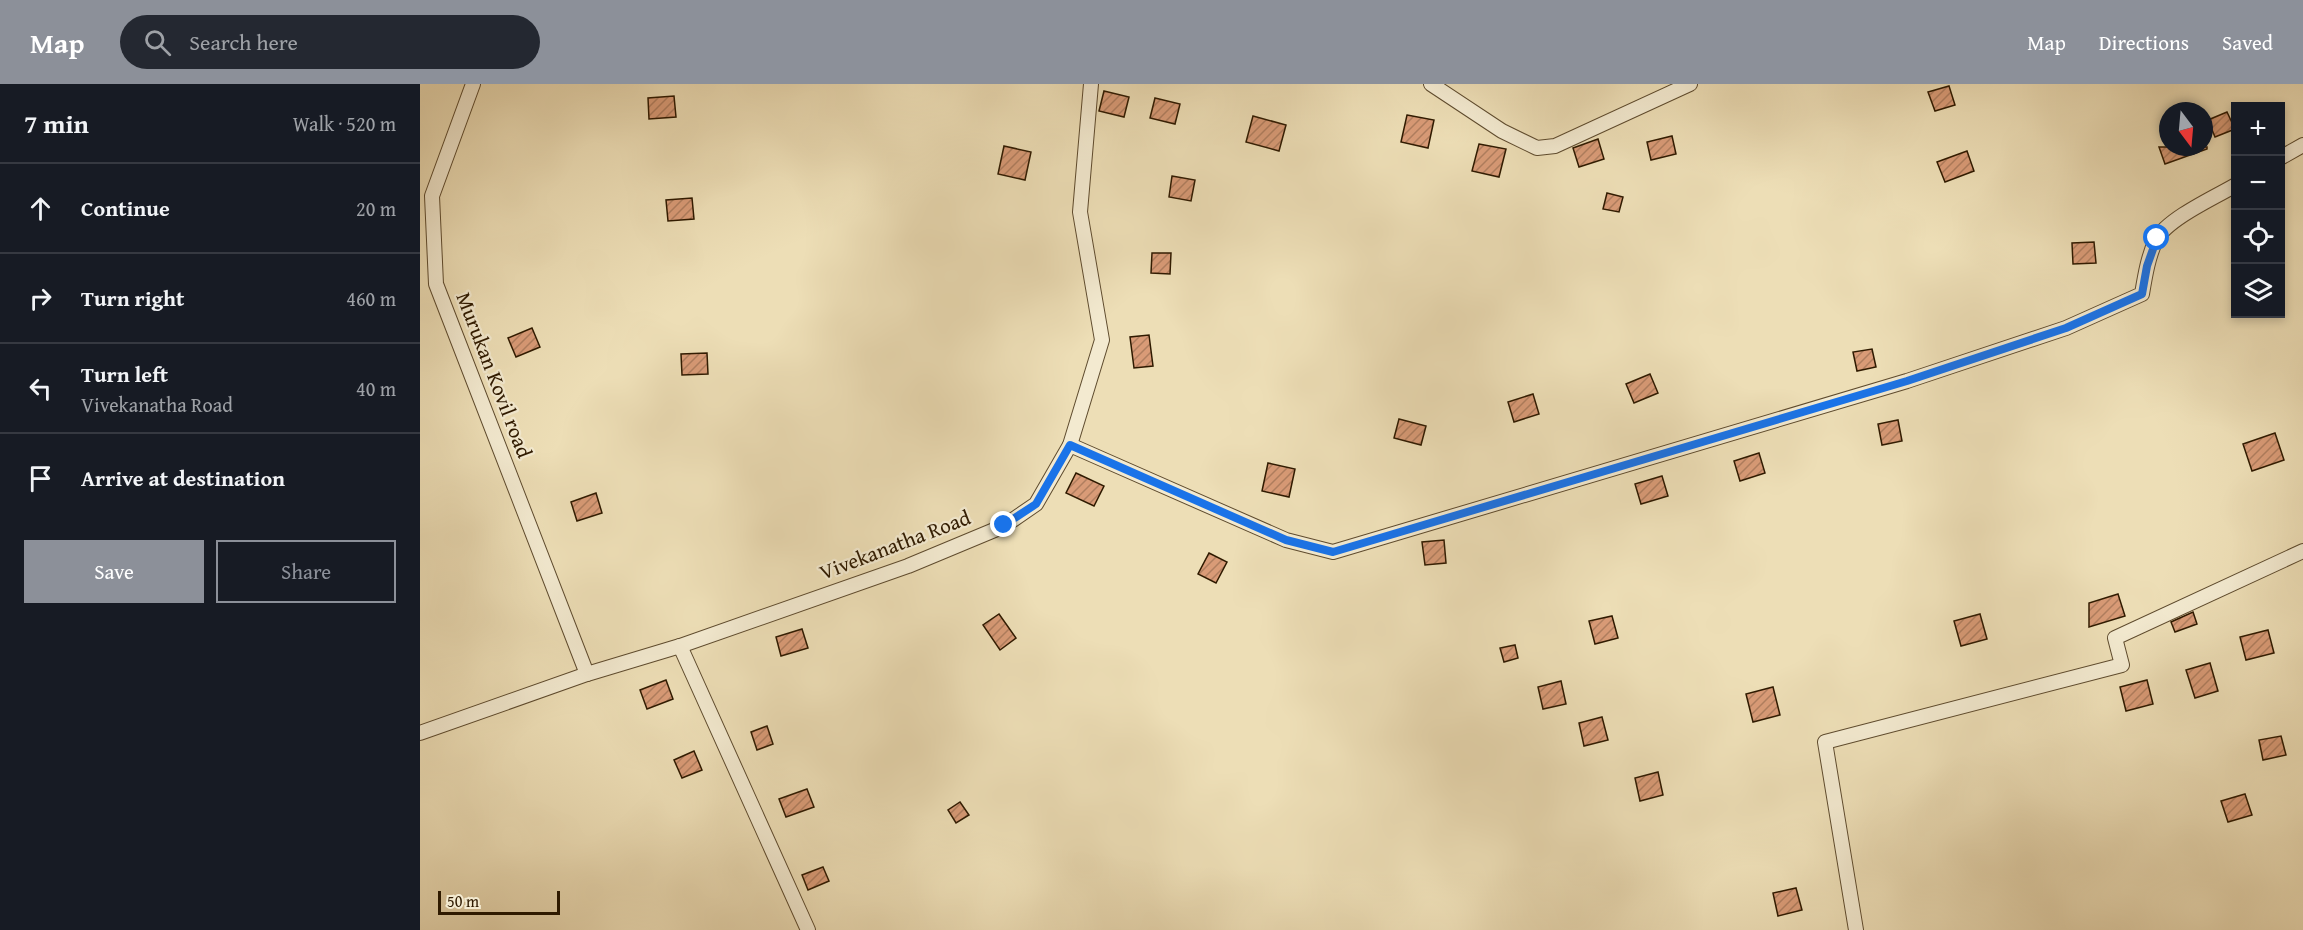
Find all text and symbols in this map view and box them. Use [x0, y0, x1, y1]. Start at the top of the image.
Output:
search box [120, 15, 540, 69]
text: Map [30, 22, 84, 63]
icon: search [141, 26, 174, 59]
text: Search here [189, 26, 298, 58]
text: Map [2027, 27, 2066, 58]
text: Directions [2099, 27, 2189, 58]
text: Saved [2222, 27, 2273, 58]
north arrow [2159, 102, 2213, 156]
map controls [2231, 102, 2285, 318]
button: + [2231, 102, 2285, 156]
text: 7 min [24, 104, 89, 143]
text: Walk · 520 m [293, 109, 396, 138]
button: − [2231, 156, 2285, 210]
icon: ahead [24, 192, 57, 225]
text: Continue [81, 192, 170, 224]
text: 20 m [356, 194, 396, 223]
button: locate [2231, 210, 2285, 264]
route start [2143, 224, 2169, 250]
button: layers [2231, 264, 2285, 318]
icon: right [24, 282, 57, 315]
text: Turn right [81, 282, 184, 314]
text: 460 m [346, 284, 396, 313]
street label: Murukan Kovil road [449, 287, 541, 463]
text: Turn left [81, 358, 168, 390]
icon: left [24, 372, 57, 405]
text: 40 m [356, 374, 396, 403]
text: Vivekanatha Road [81, 390, 233, 419]
icon: arrive [24, 462, 57, 495]
text: Arrive at destination [81, 462, 285, 494]
street label: Vivekanatha Road [815, 501, 976, 588]
route end [990, 511, 1016, 537]
button: Save [24, 540, 204, 603]
button: Share [216, 540, 396, 603]
scale bar [438, 888, 560, 916]
text: 50 m [447, 889, 479, 913]

